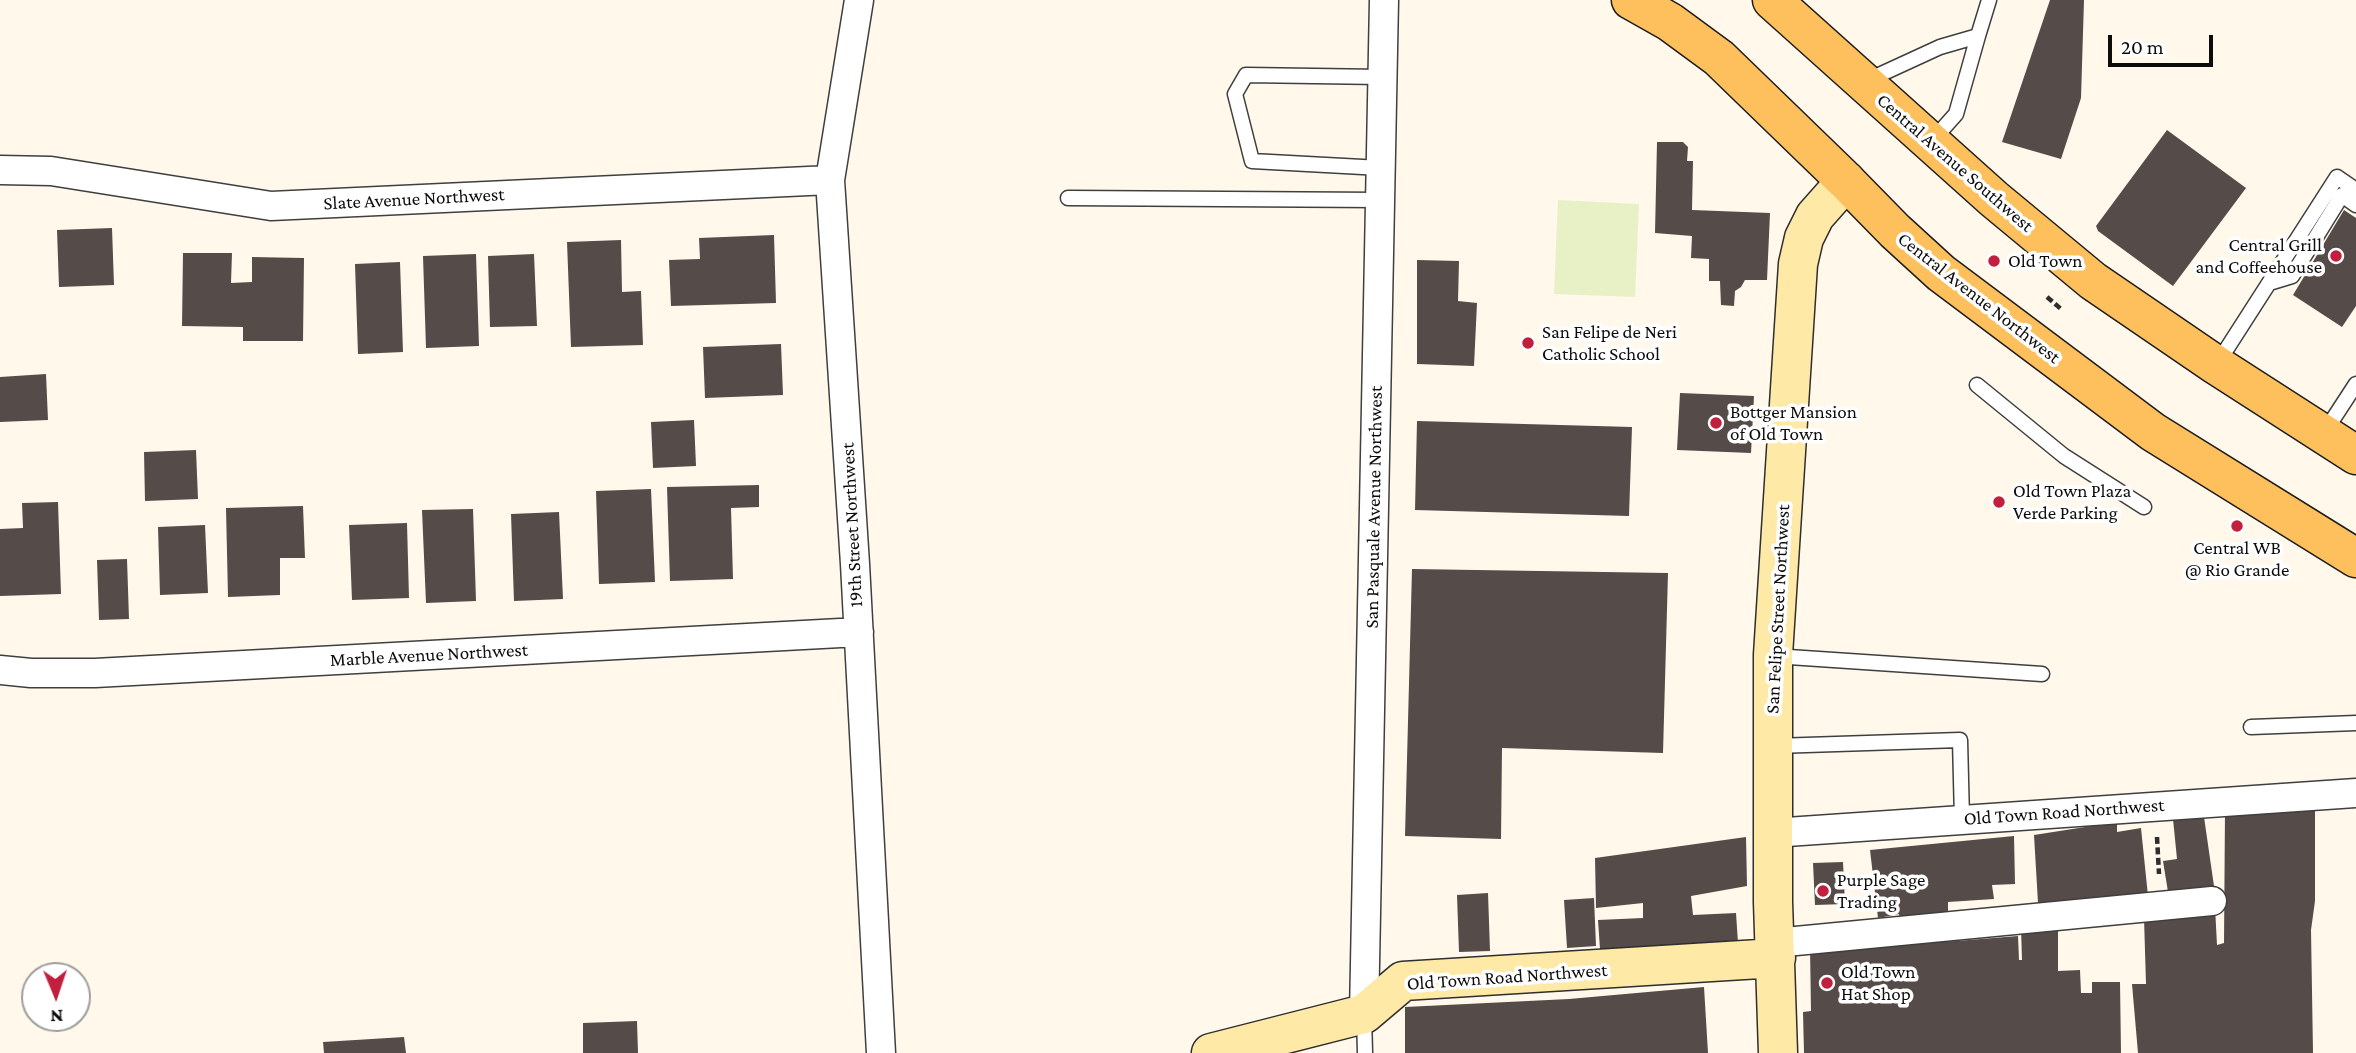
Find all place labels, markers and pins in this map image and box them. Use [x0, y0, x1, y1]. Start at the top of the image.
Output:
place label: Central Grill and Coffeehouse [2196, 234, 2322, 278]
marker: Central Grill and Coffeehouse [2328, 248, 2344, 264]
place label: Old Town [2008, 250, 2082, 272]
marker: Old Town [1986, 253, 2002, 269]
place label: San Felipe de Neri Catholic School [1542, 321, 1677, 365]
marker: San Felipe de Neri Catholic School [1520, 335, 1536, 351]
place label: Bottger Mansion of Old Town [1730, 401, 1857, 445]
marker: Bottger Mansion of Old Town [1708, 415, 1724, 431]
place label: Old Town Plaza Verde Parking [2013, 480, 2131, 524]
marker: Old Town Plaza Verde Parking [1991, 494, 2007, 510]
marker: Central WB @ Rio Grande [2229, 518, 2245, 534]
place label: Central WB @ Rio Grande [2185, 537, 2289, 581]
place label: Purple Sage Trading [1837, 869, 1925, 913]
marker: Purple Sage Trading [1815, 883, 1831, 899]
place label: Old Town Hat Shop [1841, 961, 1915, 1005]
marker: Old Town Hat Shop [1819, 975, 1835, 991]

